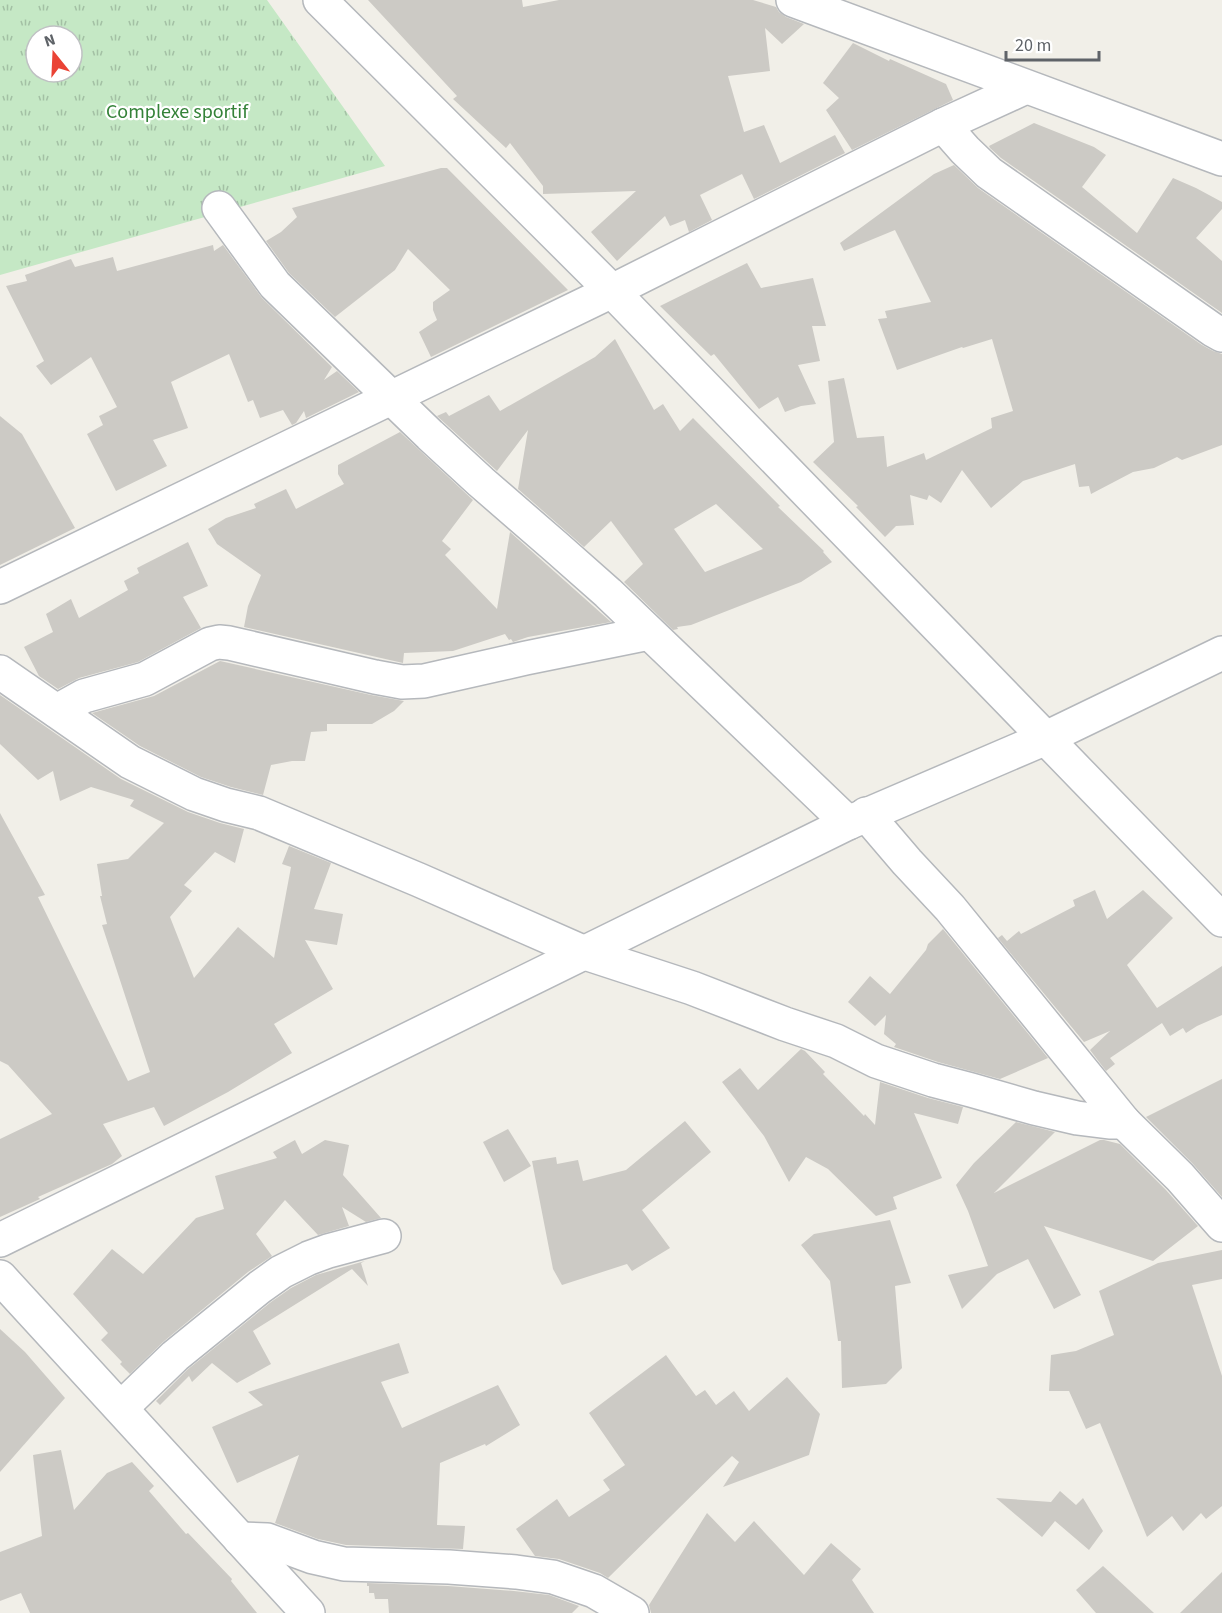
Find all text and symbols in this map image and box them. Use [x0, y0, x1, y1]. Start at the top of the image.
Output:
north arrow [24, 24, 84, 84]
scale bar [1006, 24, 1099, 62]
text: N [41, 29, 58, 53]
text: 20 m [1015, 33, 1051, 58]
park label: Complexe sportif [106, 98, 249, 126]

